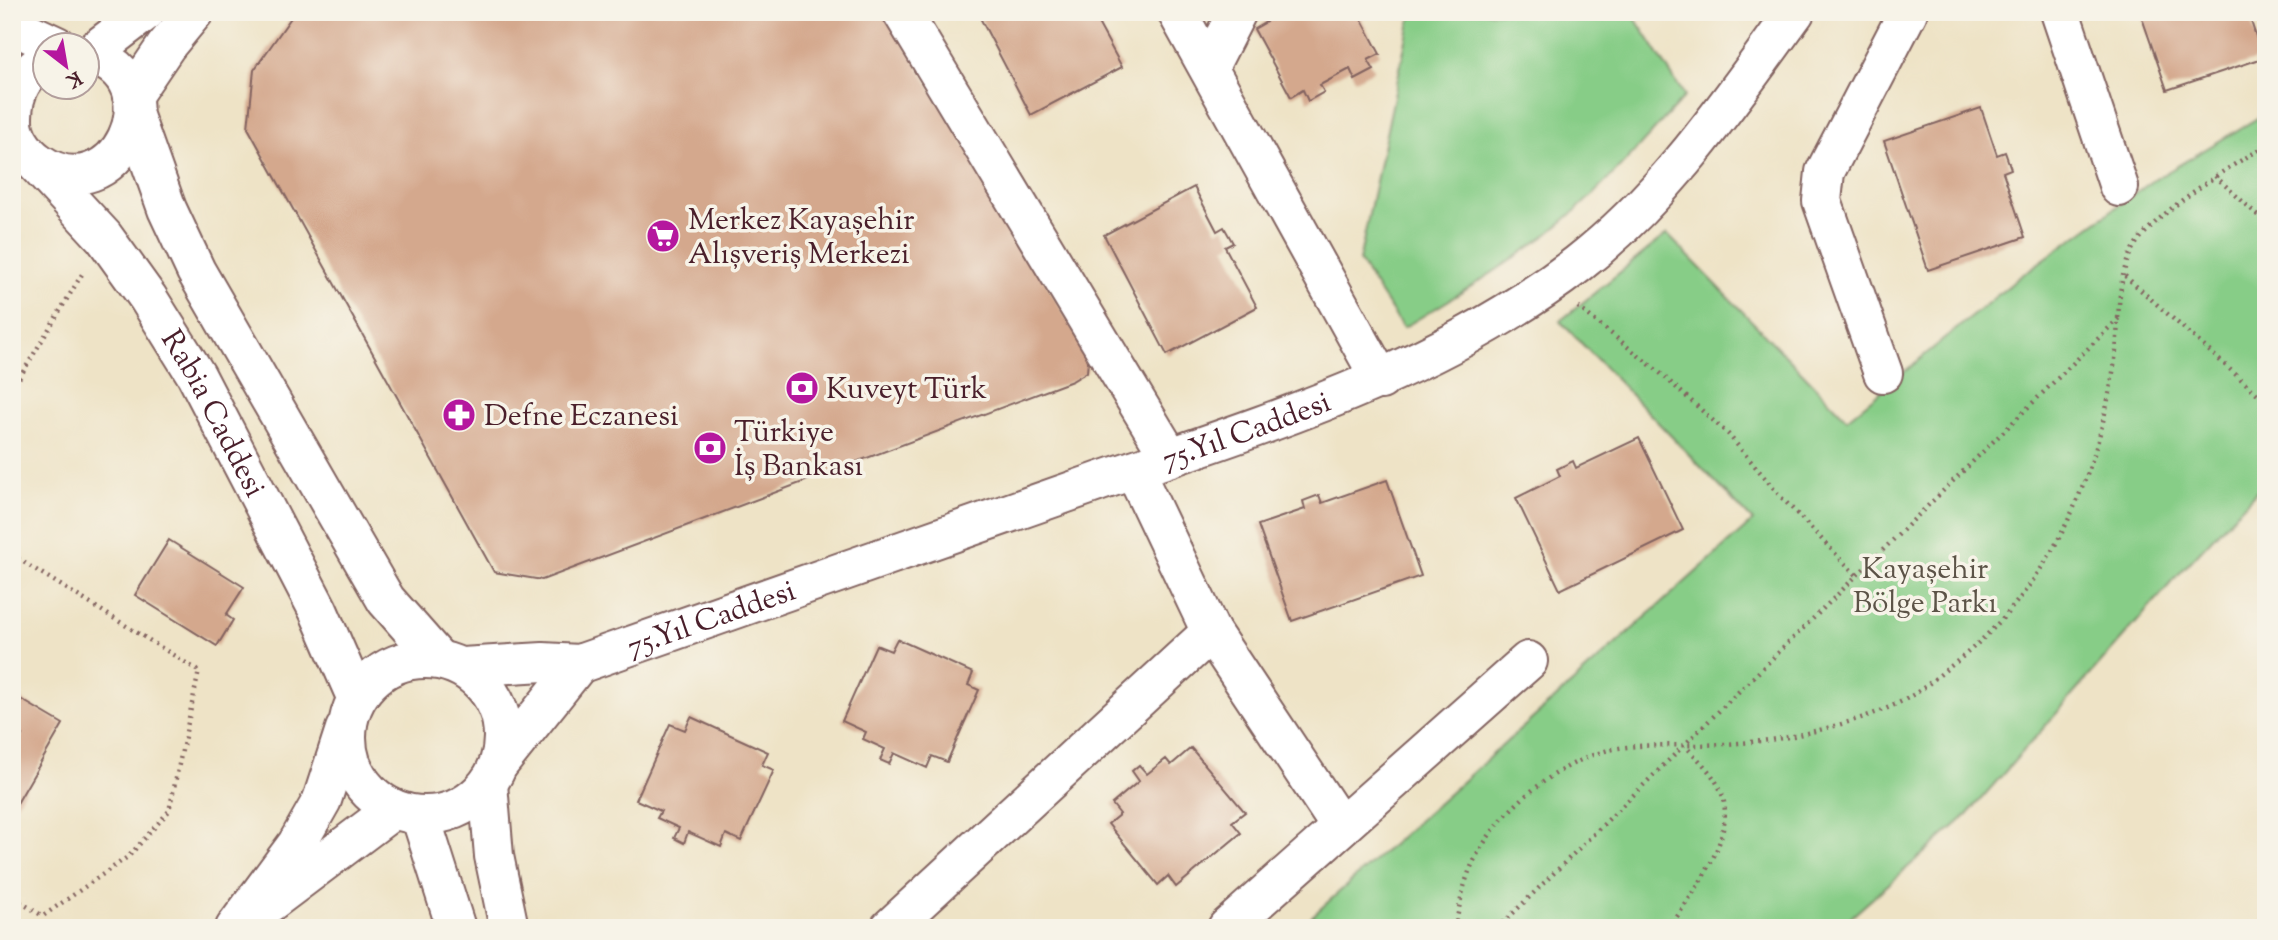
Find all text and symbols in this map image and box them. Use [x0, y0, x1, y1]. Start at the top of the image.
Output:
north arrow [32, 32, 102, 102]
text: K [60, 63, 86, 94]
place label: Merkez Kayaşehir Alışveriş Merkezi [688, 200, 914, 277]
supermarket icon: Merkez Kayaşehir Alışveriş Merkezi [644, 217, 682, 255]
street label: Rabia Caddesi [149, 322, 275, 506]
bank icon: Kuveyt Türk [783, 369, 821, 407]
place label: Kuveyt Türk [826, 369, 987, 412]
street label: 75.Yıl Caddesi [1157, 382, 1338, 482]
pharmacy icon: Defne Eczanesi [440, 396, 478, 434]
place label: Defne Eczanesi [484, 396, 678, 439]
place label: Türkiye İş Bankası [734, 412, 863, 489]
bank icon: Türkiye İş Bankası [691, 429, 729, 467]
park label: Kayaşehir Bölge Parkı [1853, 549, 1997, 626]
street label: 75.Yıl Caddesi [621, 571, 802, 670]

